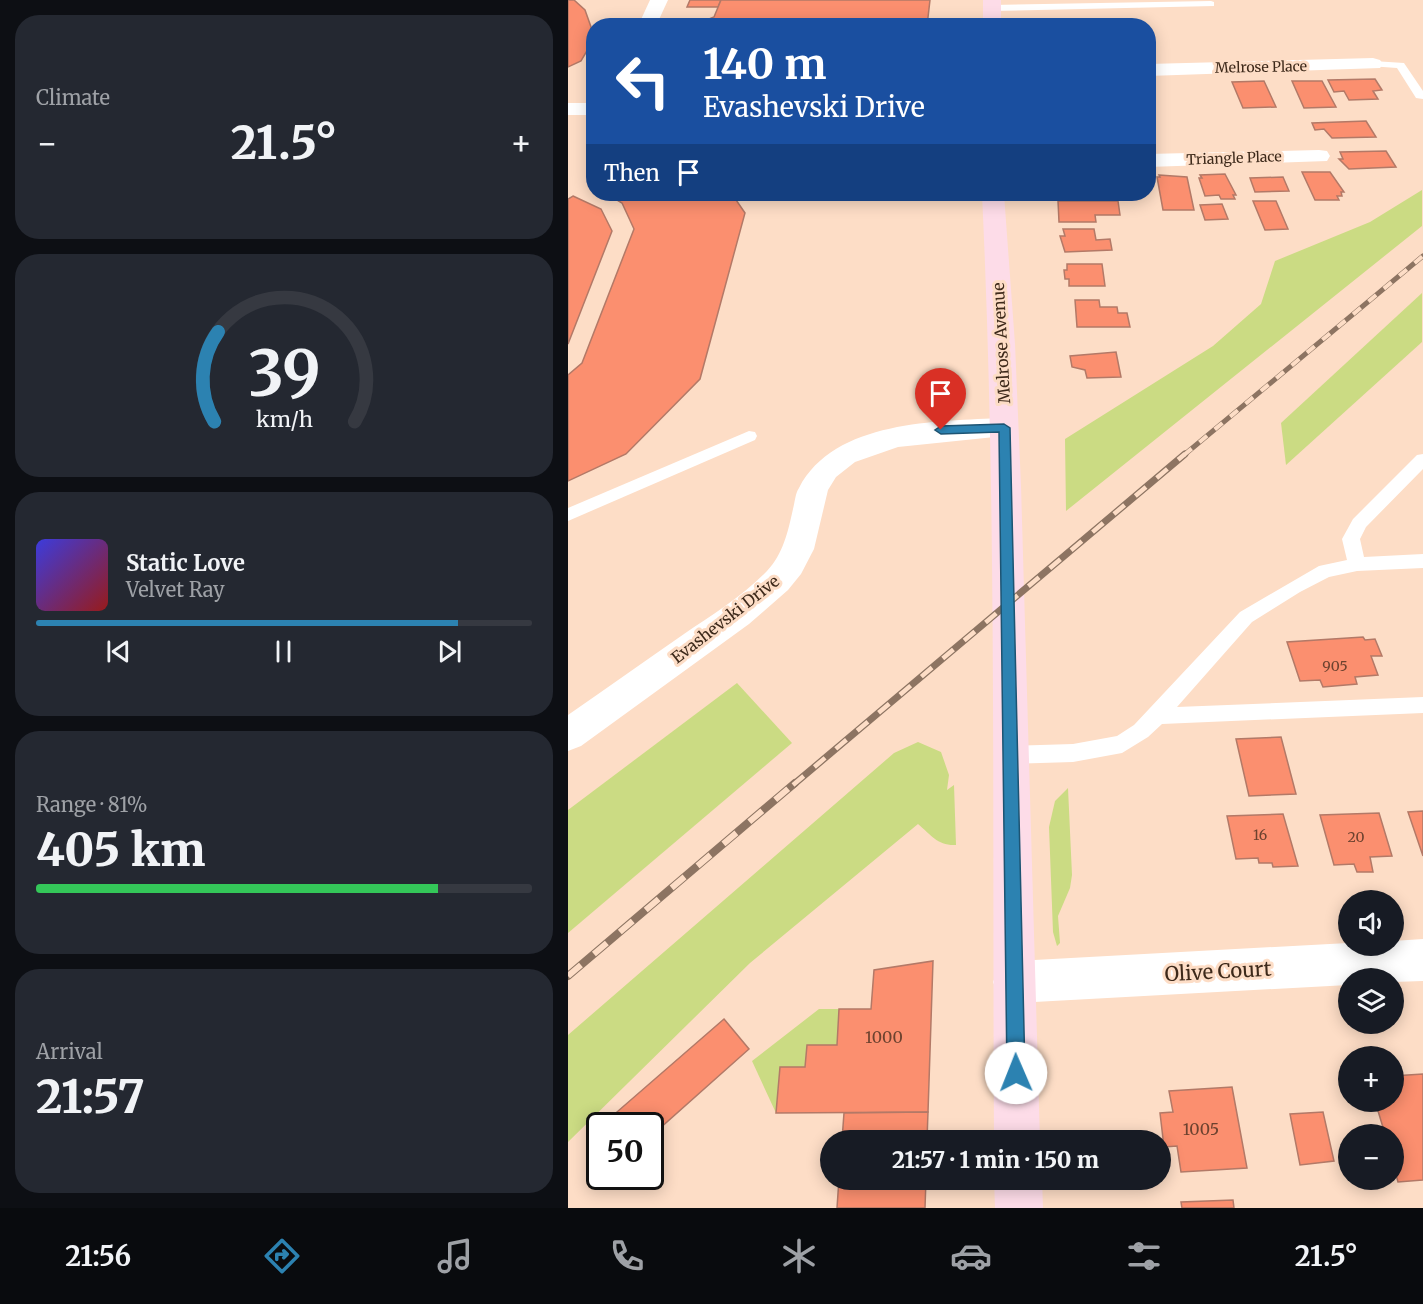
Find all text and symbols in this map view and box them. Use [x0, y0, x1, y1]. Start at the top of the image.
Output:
text: 140 m [703, 38, 826, 90]
icon: left [604, 42, 682, 120]
street label: Melrose Place [1215, 57, 1307, 77]
text: Climate [36, 85, 110, 110]
text: Evashevski Drive [703, 90, 925, 124]
text: 21.5° [231, 115, 337, 171]
text: − [36, 123, 58, 164]
text: + [510, 123, 532, 164]
street label: Triangle Place [1186, 147, 1282, 169]
icon: arrive [672, 156, 705, 189]
text: Then [604, 159, 660, 187]
street label: Melrose Avenue [988, 282, 1014, 404]
text: 39 [248, 336, 320, 414]
pin [915, 368, 966, 430]
icon: arrive [924, 377, 957, 410]
text: km/h [256, 407, 312, 434]
text: Static Love [126, 549, 245, 577]
street label: Evashevski Drive [667, 571, 783, 667]
text: Velvet Ray [126, 577, 225, 602]
icon: previous [102, 635, 135, 668]
icon: pause [267, 635, 300, 668]
icon: next [433, 635, 466, 668]
house number: 905 [1322, 657, 1348, 675]
text: Range · 81% [36, 792, 148, 817]
text: 405 km [36, 822, 206, 878]
house number: 16 [1253, 826, 1267, 844]
house number: 20 [1347, 828, 1365, 846]
map controls [1338, 890, 1404, 1190]
button: sound [1338, 890, 1404, 956]
street label: Olive Court [1164, 956, 1272, 986]
button: layers [1338, 968, 1404, 1034]
house number: 1000 [865, 1027, 903, 1047]
text: Arrival [36, 1039, 103, 1064]
position arrow [984, 1041, 1048, 1105]
button: + [1338, 1046, 1404, 1112]
text: 21:57 [36, 1069, 145, 1125]
speed limit sign: 50 [586, 1112, 664, 1190]
house number: 1005 [1183, 1119, 1219, 1139]
button: − [1338, 1124, 1404, 1190]
text: 21:57 · 1 min · 150 m [892, 1146, 1099, 1174]
icon: directions [261, 1235, 303, 1277]
icon: music [434, 1235, 476, 1277]
icon: phone [606, 1235, 648, 1277]
icon: climate [778, 1235, 820, 1277]
icon: car [950, 1235, 992, 1277]
icon: filters [1123, 1235, 1165, 1277]
text: 21:56 [65, 1239, 131, 1273]
text: 21.5° [1295, 1239, 1358, 1273]

